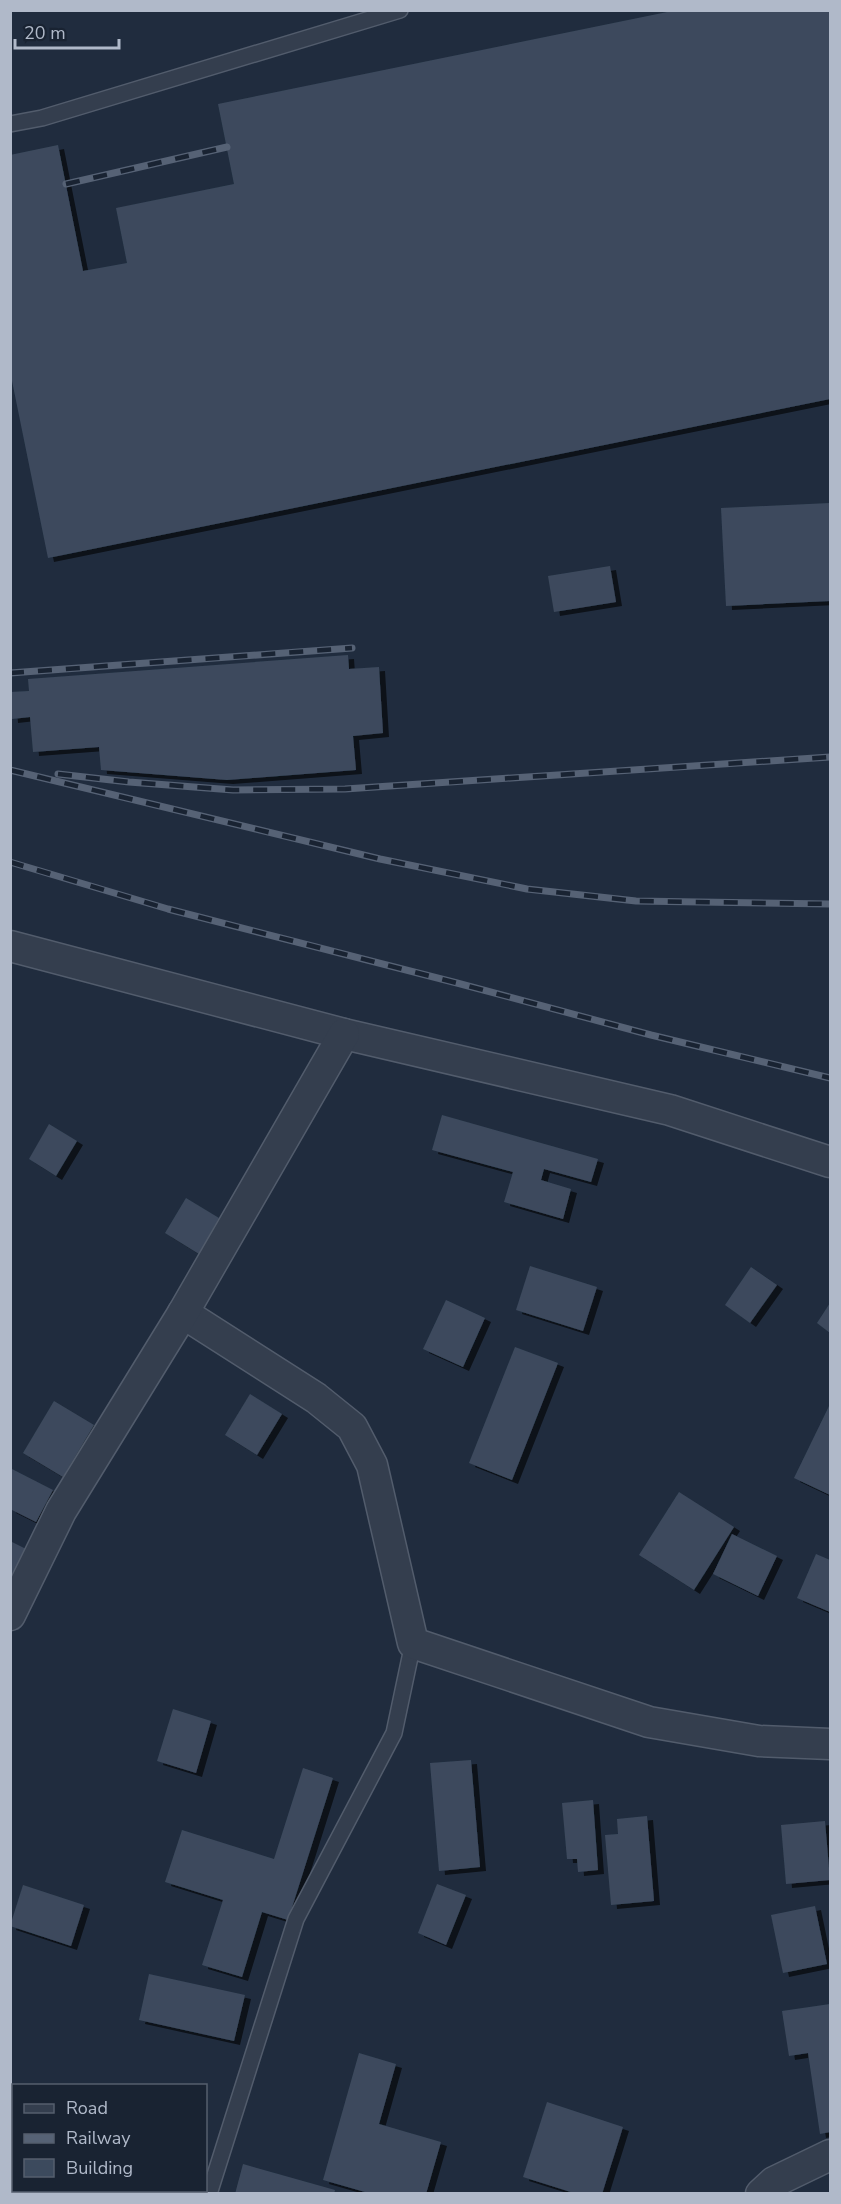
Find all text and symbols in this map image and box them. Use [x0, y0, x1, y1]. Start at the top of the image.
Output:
scale bar [15, 12, 118, 50]
text: 20 m [24, 21, 66, 45]
legend [12, 2084, 207, 2192]
text: Road [66, 2096, 108, 2120]
text: Railway [66, 2126, 131, 2150]
text: Building [66, 2156, 133, 2180]

